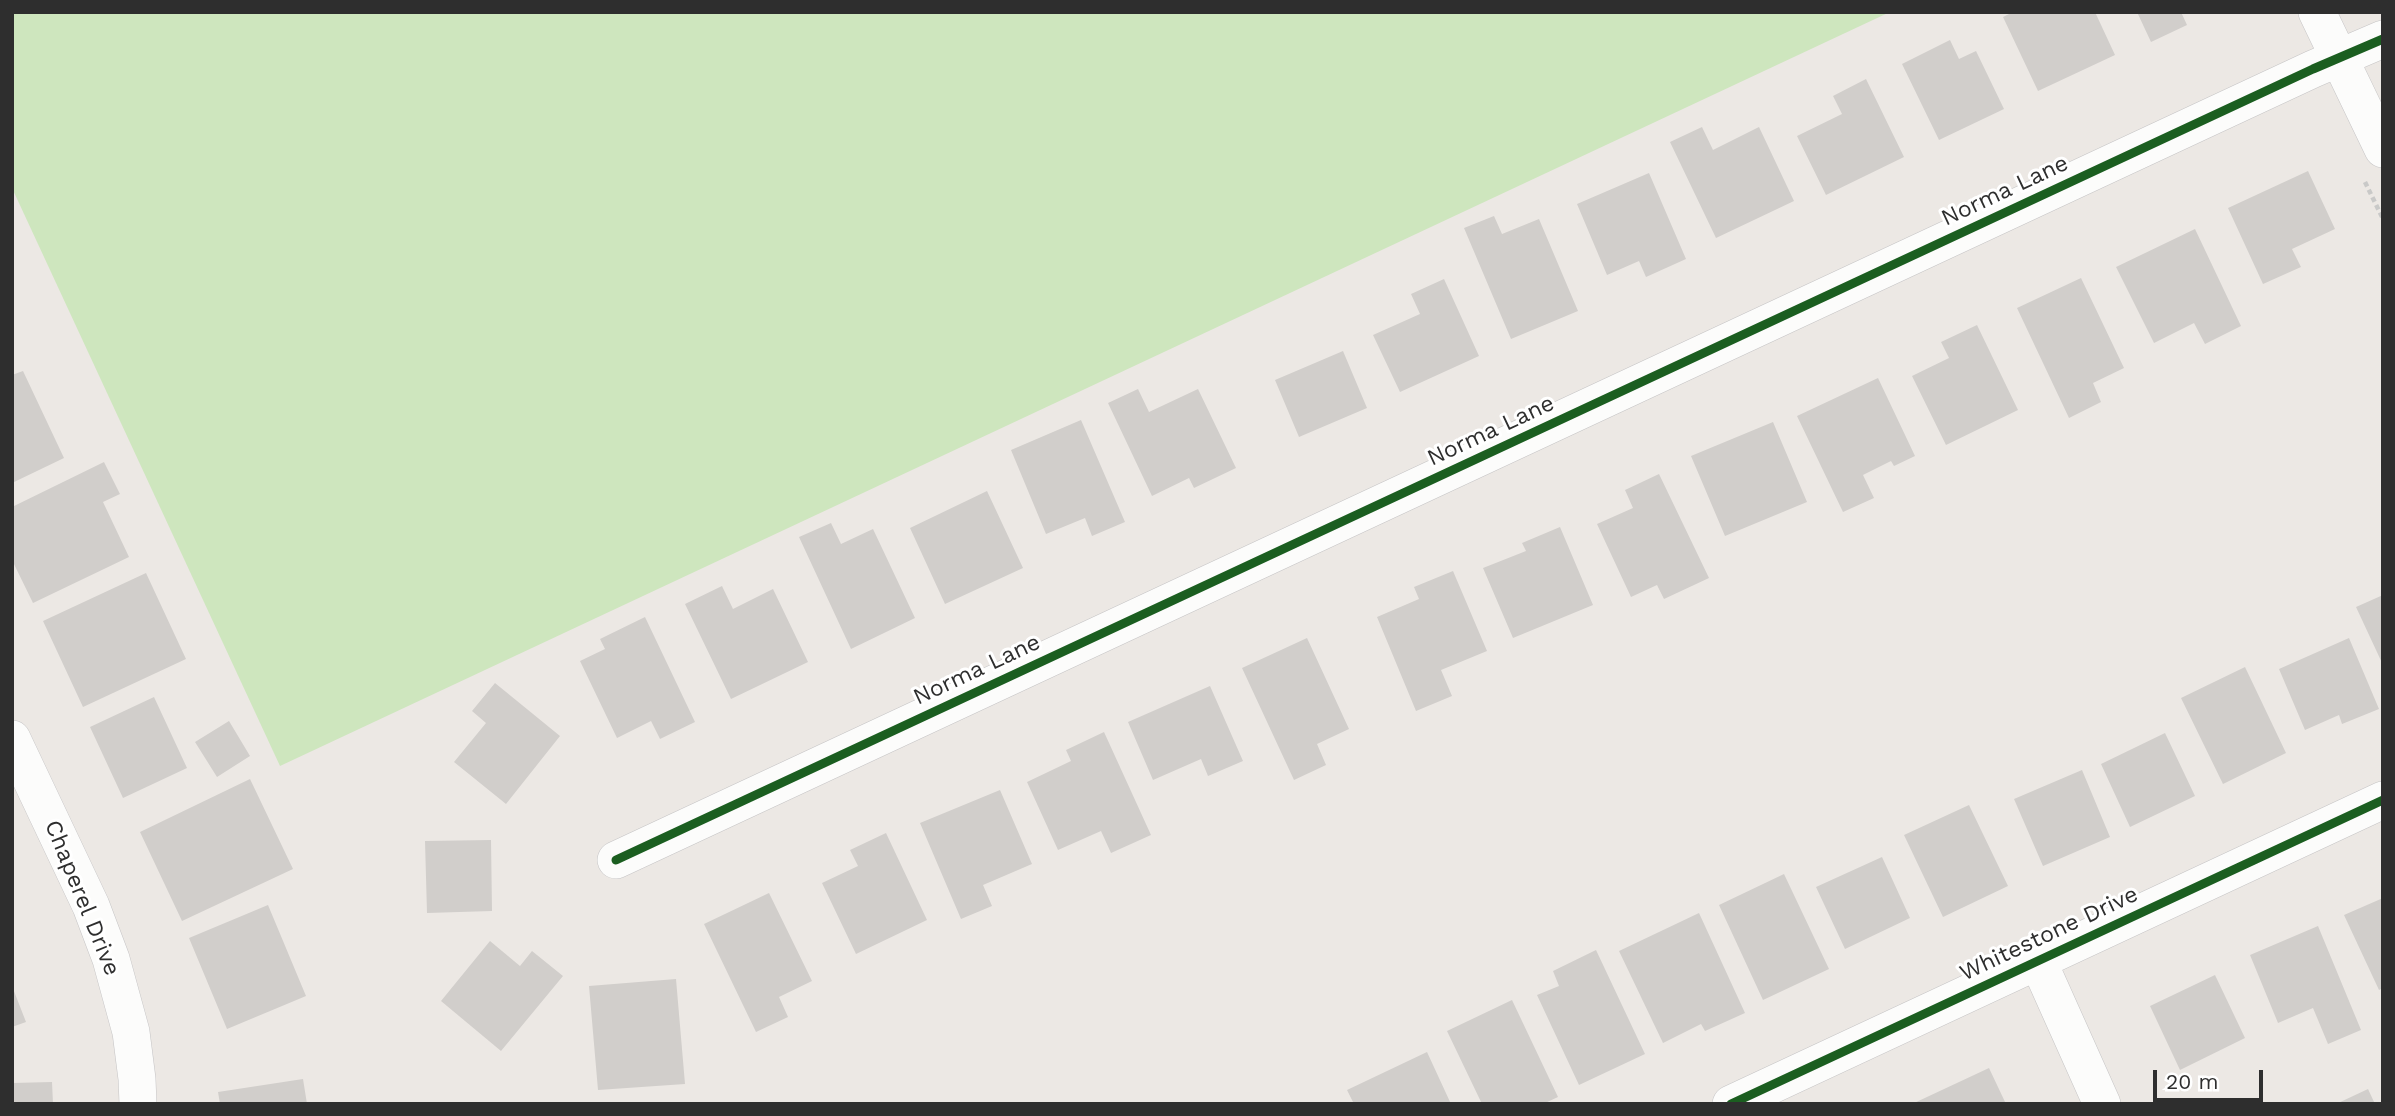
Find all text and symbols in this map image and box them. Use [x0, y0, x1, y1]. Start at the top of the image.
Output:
street label: Norma Lane [1937, 150, 2073, 232]
street label: Norma Lane [1423, 390, 1559, 472]
street label: Norma Lane [909, 629, 1045, 711]
street label: Chaperel Drive [38, 816, 126, 980]
street label: Whitestone Drive [1955, 881, 2143, 987]
scale bar [2157, 1056, 2267, 1100]
text: 20 m [2166, 1069, 2218, 1094]

